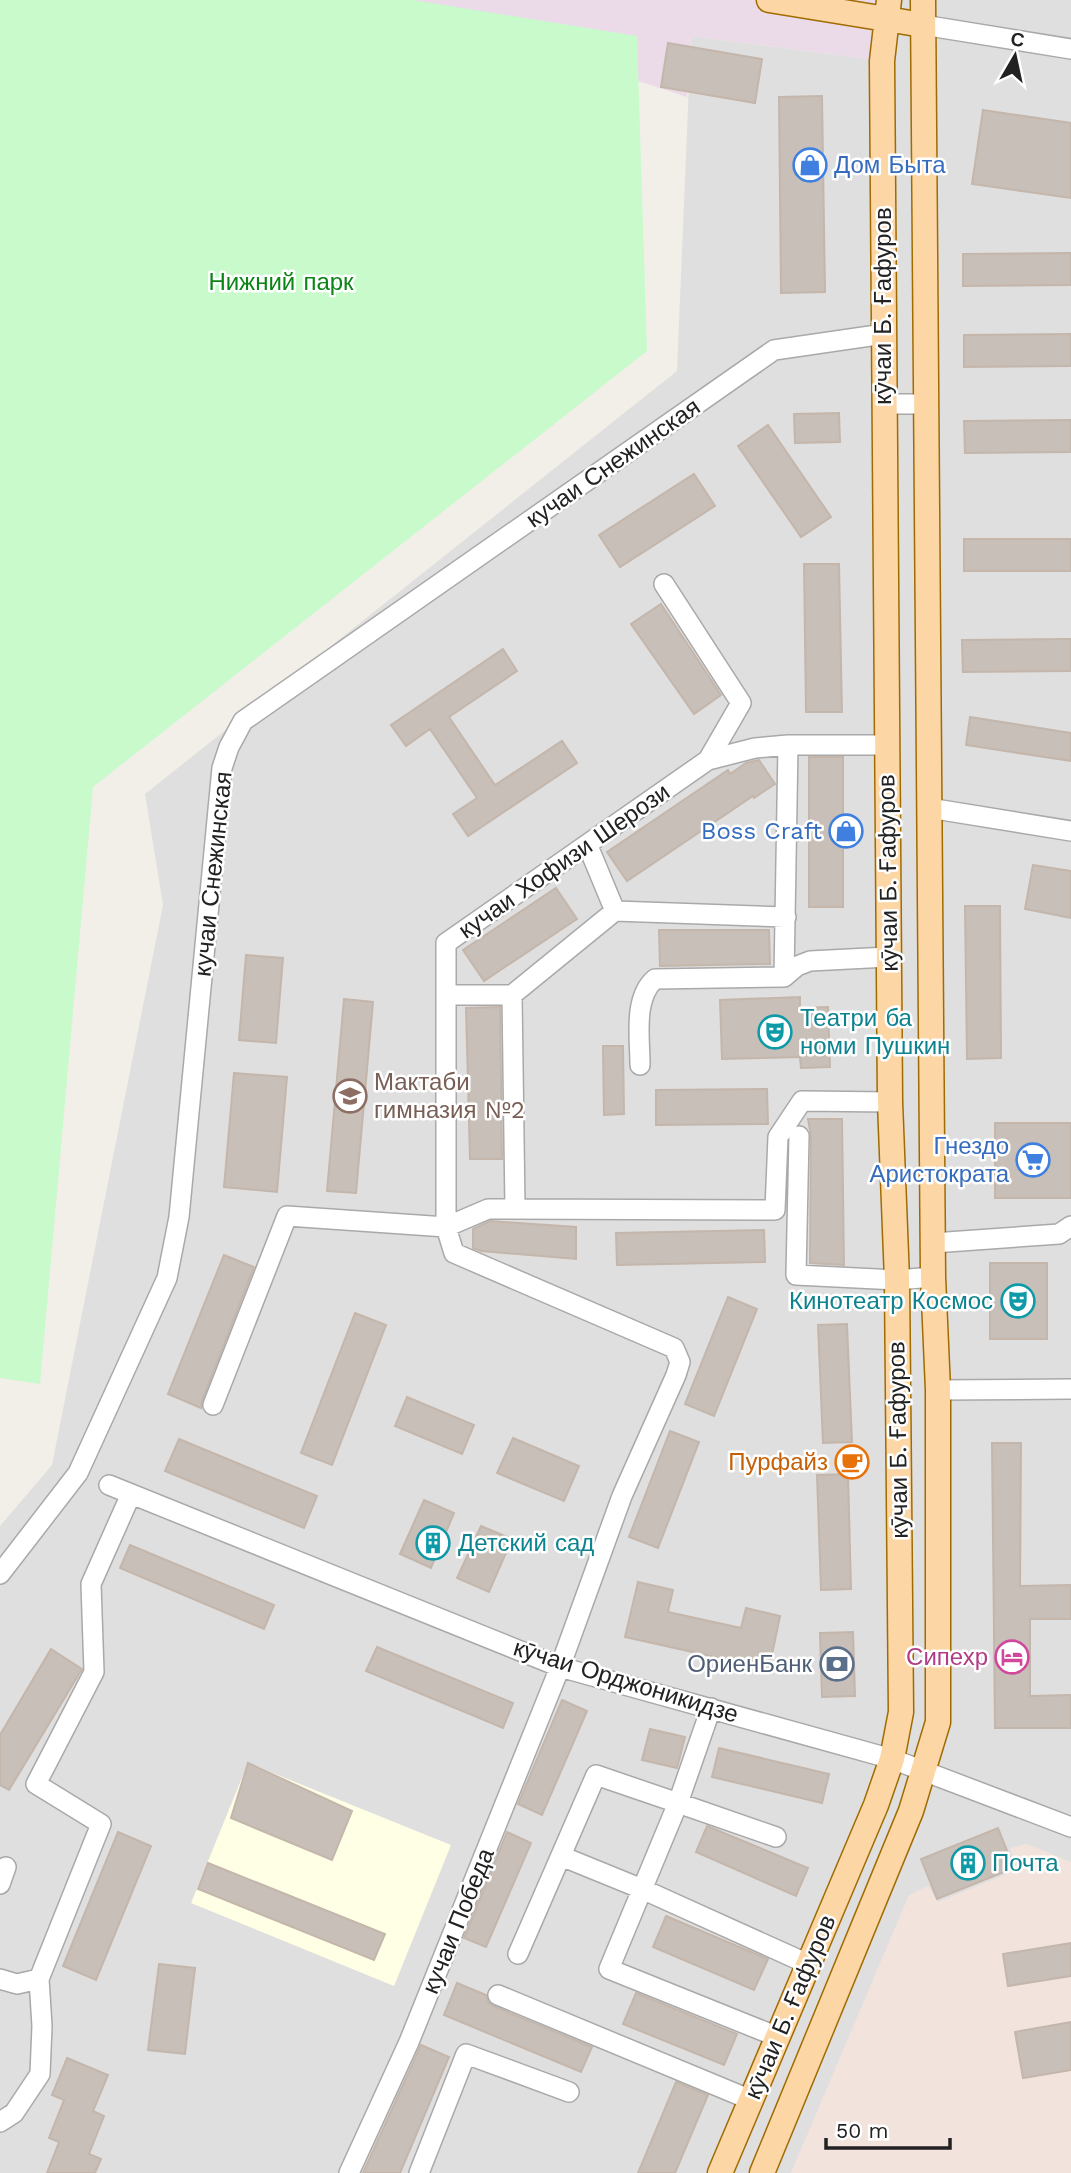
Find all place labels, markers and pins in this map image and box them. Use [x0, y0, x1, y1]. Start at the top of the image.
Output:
shop icon: Дом Быта [791, 146, 829, 184]
place label: Дом Быта [834, 151, 946, 179]
shop icon: Boss Craft [827, 812, 865, 850]
place label: Boss Craft [701, 817, 822, 845]
place label: Театри ба номи Пушкин [800, 1004, 950, 1060]
theatre icon: Театри ба номи Пушкин [756, 1013, 794, 1051]
place label: Мактаби гимназия №2 [374, 1068, 525, 1124]
school or university icon: Мактаби гимназия №2 [331, 1077, 369, 1115]
place label: Гнездо Аристократа [869, 1132, 1010, 1188]
supermarket icon: Гнездо Аристократа [1014, 1141, 1052, 1179]
theatre icon: Кинотеатр Космос [999, 1282, 1037, 1320]
place label: Кинотеатр Космос [789, 1287, 993, 1315]
cafe icon: Пурфайз [833, 1443, 871, 1481]
place label: Пурфайз [728, 1448, 828, 1476]
building icon: Детский сад [414, 1524, 452, 1562]
place label: Детский сад [458, 1529, 594, 1557]
hotel icon: Сипехр [993, 1638, 1031, 1676]
place label: Сипехр [906, 1643, 988, 1671]
bank icon: ОриенБанк [818, 1645, 856, 1683]
place label: ОриенБанк [687, 1650, 813, 1678]
building icon: Почта [949, 1844, 987, 1882]
place label: Почта [992, 1849, 1059, 1877]

